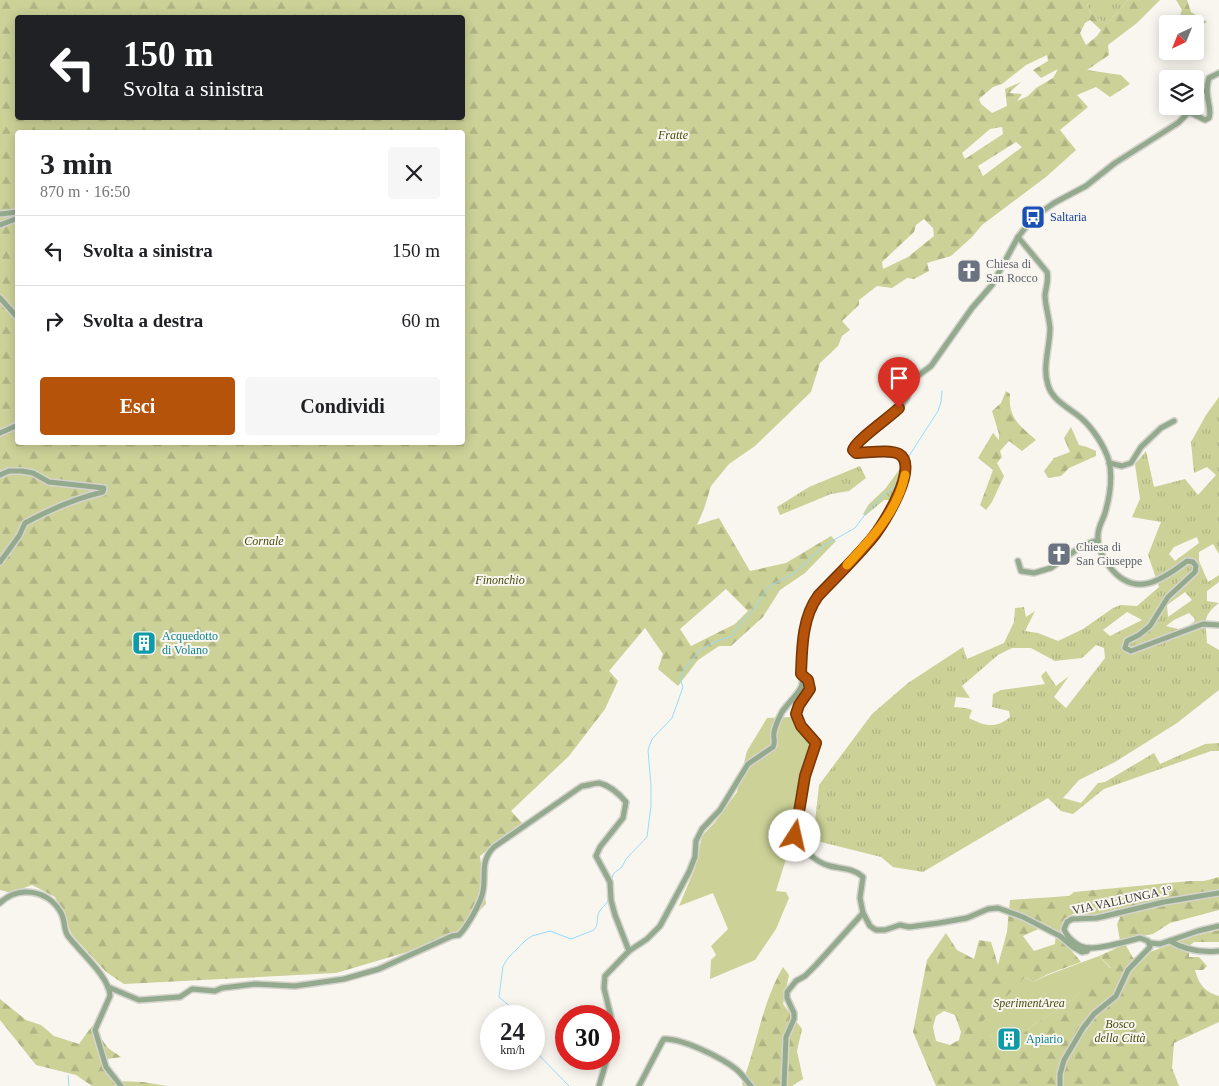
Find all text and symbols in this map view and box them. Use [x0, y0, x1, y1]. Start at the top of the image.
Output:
north arrow [1159, 15, 1204, 60]
map controls [1159, 15, 1204, 115]
icon: left [40, 35, 105, 100]
text: 150 m [123, 35, 213, 74]
button: layers [1159, 70, 1204, 115]
text: Svolta a sinistra [123, 76, 264, 101]
park label: Fratte [657, 128, 689, 142]
text: 3 min [40, 147, 113, 180]
button: close [388, 147, 440, 199]
text: 870 m · 16:50 [40, 183, 130, 200]
bus stop icon: Saltaria [1020, 204, 1046, 230]
place label: Saltaria [1050, 210, 1087, 224]
icon: left [40, 237, 68, 265]
text: Svolta a sinistra [83, 240, 213, 261]
text: 150 m [392, 240, 440, 261]
place label: Chiesa di San Rocco [986, 257, 1038, 285]
church icon: Chiesa di San Rocco [956, 258, 982, 284]
icon: right [40, 307, 68, 335]
text: Svolta a destra [83, 310, 203, 331]
text: 60 m [401, 310, 440, 331]
pin [878, 357, 920, 408]
icon: arrive [885, 364, 913, 392]
button: Esci [40, 377, 235, 435]
button: Condividi [245, 377, 440, 435]
park label: Cornale [244, 534, 284, 548]
place label: Chiesa di San Giuseppe [1076, 540, 1142, 568]
church icon: Chiesa di San Giuseppe [1046, 541, 1072, 567]
park label: Finonchio [474, 573, 525, 587]
place label: Acquedotto di Volano [162, 629, 218, 657]
building icon: Acquedotto di Volano [131, 630, 157, 656]
position arrow [768, 809, 820, 861]
street label: VIA VALLUNGA 1° [1071, 883, 1173, 917]
park label: SperimentArea [993, 996, 1065, 1010]
speed limit sign: 30 [555, 1005, 620, 1070]
park label: Bosco della Città [1095, 1017, 1146, 1045]
text: 24 [500, 1018, 525, 1045]
building icon: Apiario [996, 1026, 1022, 1052]
place label: Apiario [1026, 1032, 1063, 1046]
text: km/h [500, 1043, 525, 1057]

